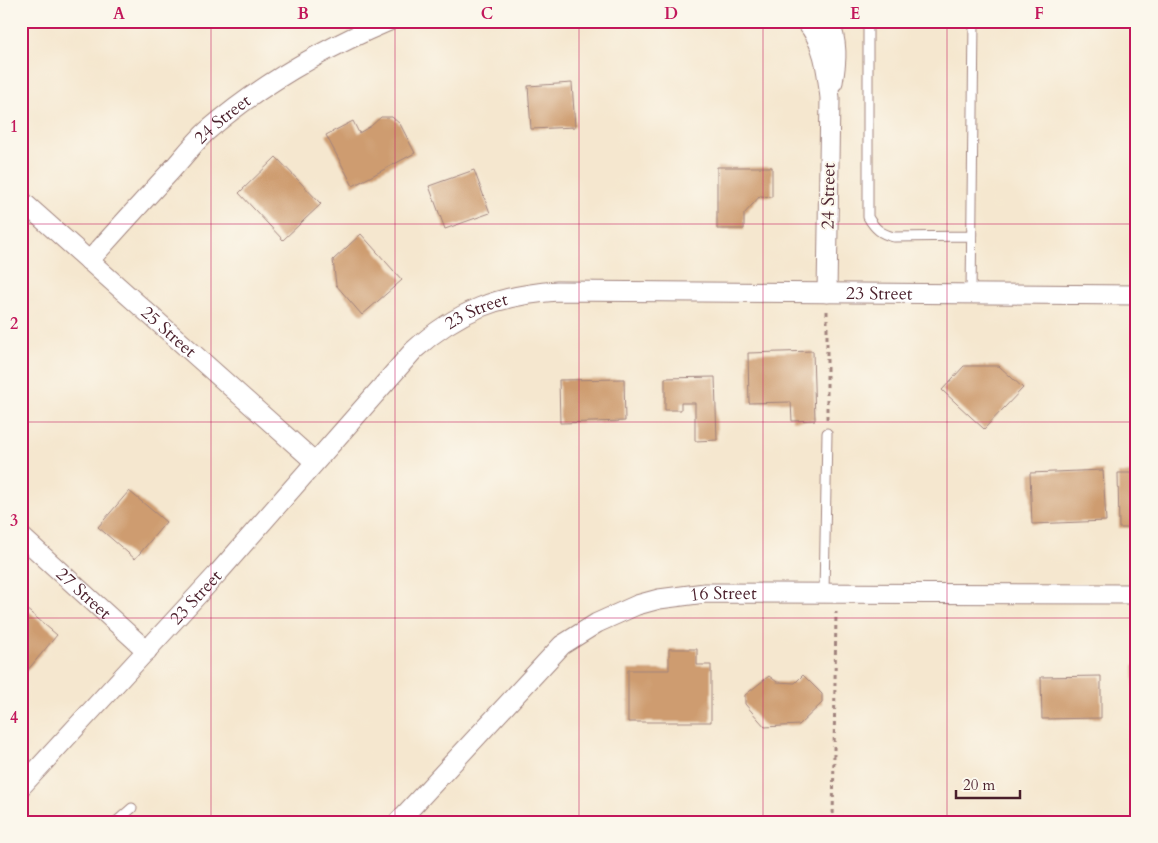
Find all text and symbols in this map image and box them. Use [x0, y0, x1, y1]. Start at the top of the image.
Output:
text: A [113, 3, 125, 25]
text: B [297, 3, 309, 25]
text: C [481, 3, 493, 25]
text: D [664, 3, 678, 25]
text: E [850, 3, 860, 25]
text: F [1034, 3, 1044, 25]
street label: 24 Street [189, 88, 256, 150]
text: 1 [10, 116, 18, 138]
street label: 24 Street [815, 162, 842, 230]
street label: 23 Street [846, 281, 913, 306]
street label: 23 Street [440, 287, 511, 336]
street label: 25 Street [135, 301, 202, 364]
text: 2 [10, 313, 18, 335]
text: 3 [10, 510, 18, 532]
street label: 27 Street [50, 562, 117, 626]
street label: 23 Street [164, 564, 228, 631]
street label: 16 Street [689, 581, 757, 608]
text: 4 [10, 707, 18, 729]
scale bar [956, 768, 1019, 800]
text: 20 m [963, 775, 995, 795]

